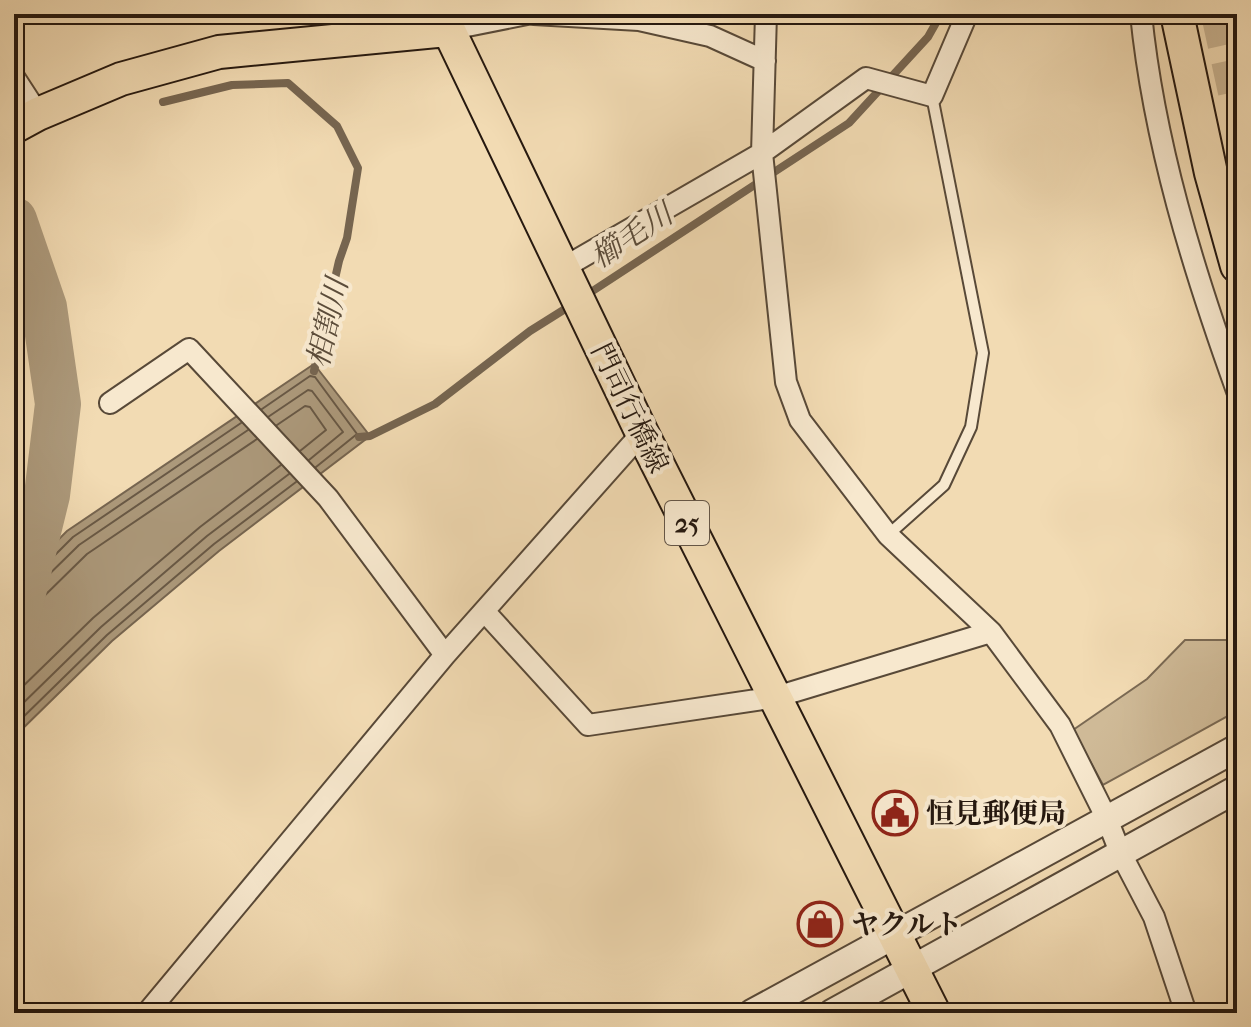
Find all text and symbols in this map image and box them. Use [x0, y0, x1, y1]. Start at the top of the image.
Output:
water label: 櫛毛川 [585, 195, 682, 275]
water label: 相割川 [301, 272, 356, 371]
street label: 門司行橋線 [584, 338, 676, 478]
road number: 25 [665, 501, 709, 545]
public building icon: 恒見郵便局 [871, 789, 919, 837]
place label: 恒見郵便局 [926, 797, 1066, 830]
shop icon: ヤクルト [796, 900, 844, 948]
place label: ヤクルト [851, 908, 962, 941]

